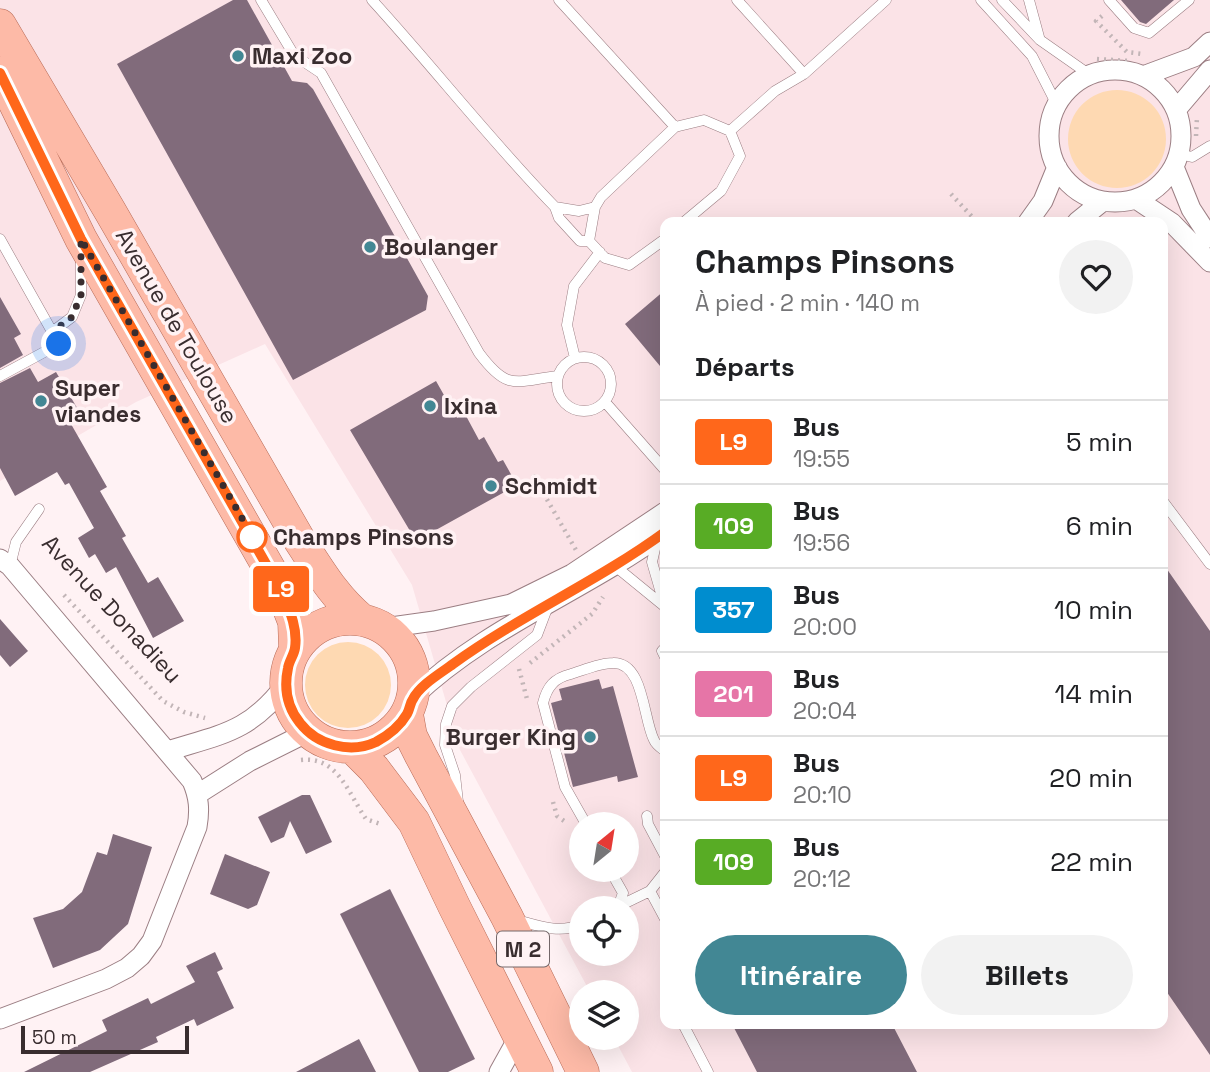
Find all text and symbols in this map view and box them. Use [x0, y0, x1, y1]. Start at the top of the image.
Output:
place label: Maxi Zoo [252, 41, 352, 71]
marker: Maxi Zoo [230, 48, 246, 64]
street label: Avenue de Toulouse [109, 223, 245, 429]
place label: Boulanger [384, 232, 498, 262]
marker: Boulanger [362, 239, 378, 255]
button: heart [1059, 240, 1133, 314]
text: Champs Pinsons [695, 241, 955, 283]
text: À pied · 2 min · 140 m [695, 288, 920, 318]
your location [41, 326, 76, 361]
text: Départs [695, 350, 795, 384]
place label: Super viandes [55, 373, 141, 429]
place label: Ixina [444, 391, 497, 421]
marker: Super viandes [33, 393, 49, 409]
marker: Ixina [422, 398, 438, 414]
text: Bus [793, 410, 840, 444]
text: 5 min [1066, 425, 1133, 459]
text: L9 [720, 426, 747, 457]
text: 19:55 [793, 444, 850, 474]
place label: Schmidt [505, 471, 598, 501]
marker: Schmidt [483, 478, 499, 494]
text: Bus [793, 494, 840, 528]
text: 6 min [1066, 509, 1133, 543]
text: 109 [713, 510, 754, 541]
marker: Champs Pinsons [237, 522, 267, 552]
place label: Champs Pinsons [273, 522, 454, 552]
text: 19:56 [793, 528, 850, 558]
street label: Avenue Donadieu [36, 529, 188, 689]
line badge: L9 [250, 566, 312, 612]
text: L9 [267, 573, 295, 604]
text: Bus [793, 578, 840, 612]
text: 10 min [1054, 593, 1133, 627]
text: 357 [713, 594, 755, 625]
text: 20:00 [793, 612, 857, 642]
text: Bus [793, 662, 840, 696]
text: 14 min [1055, 677, 1133, 711]
text: 201 [713, 678, 754, 709]
text: 20:04 [793, 696, 857, 726]
place label: Burger King [446, 722, 576, 752]
marker: Burger King [582, 729, 598, 745]
text: Bus [793, 746, 840, 780]
text: 20 min [1049, 761, 1133, 795]
text: L9 [720, 762, 747, 793]
text: 20:10 [793, 780, 852, 810]
north arrow [569, 812, 639, 882]
map controls [569, 812, 639, 1050]
text: Bus [793, 830, 840, 864]
text: 22 min [1050, 845, 1133, 879]
text: 109 [713, 846, 754, 877]
text: 20:12 [793, 864, 851, 894]
button: locate [569, 896, 639, 966]
road number: M 2 [497, 932, 549, 967]
button: Itinéraire [695, 935, 907, 1015]
button: Billets [921, 935, 1133, 1015]
button: layers [569, 980, 639, 1050]
scale bar [21, 1023, 189, 1055]
text: 50 m [32, 1025, 77, 1050]

